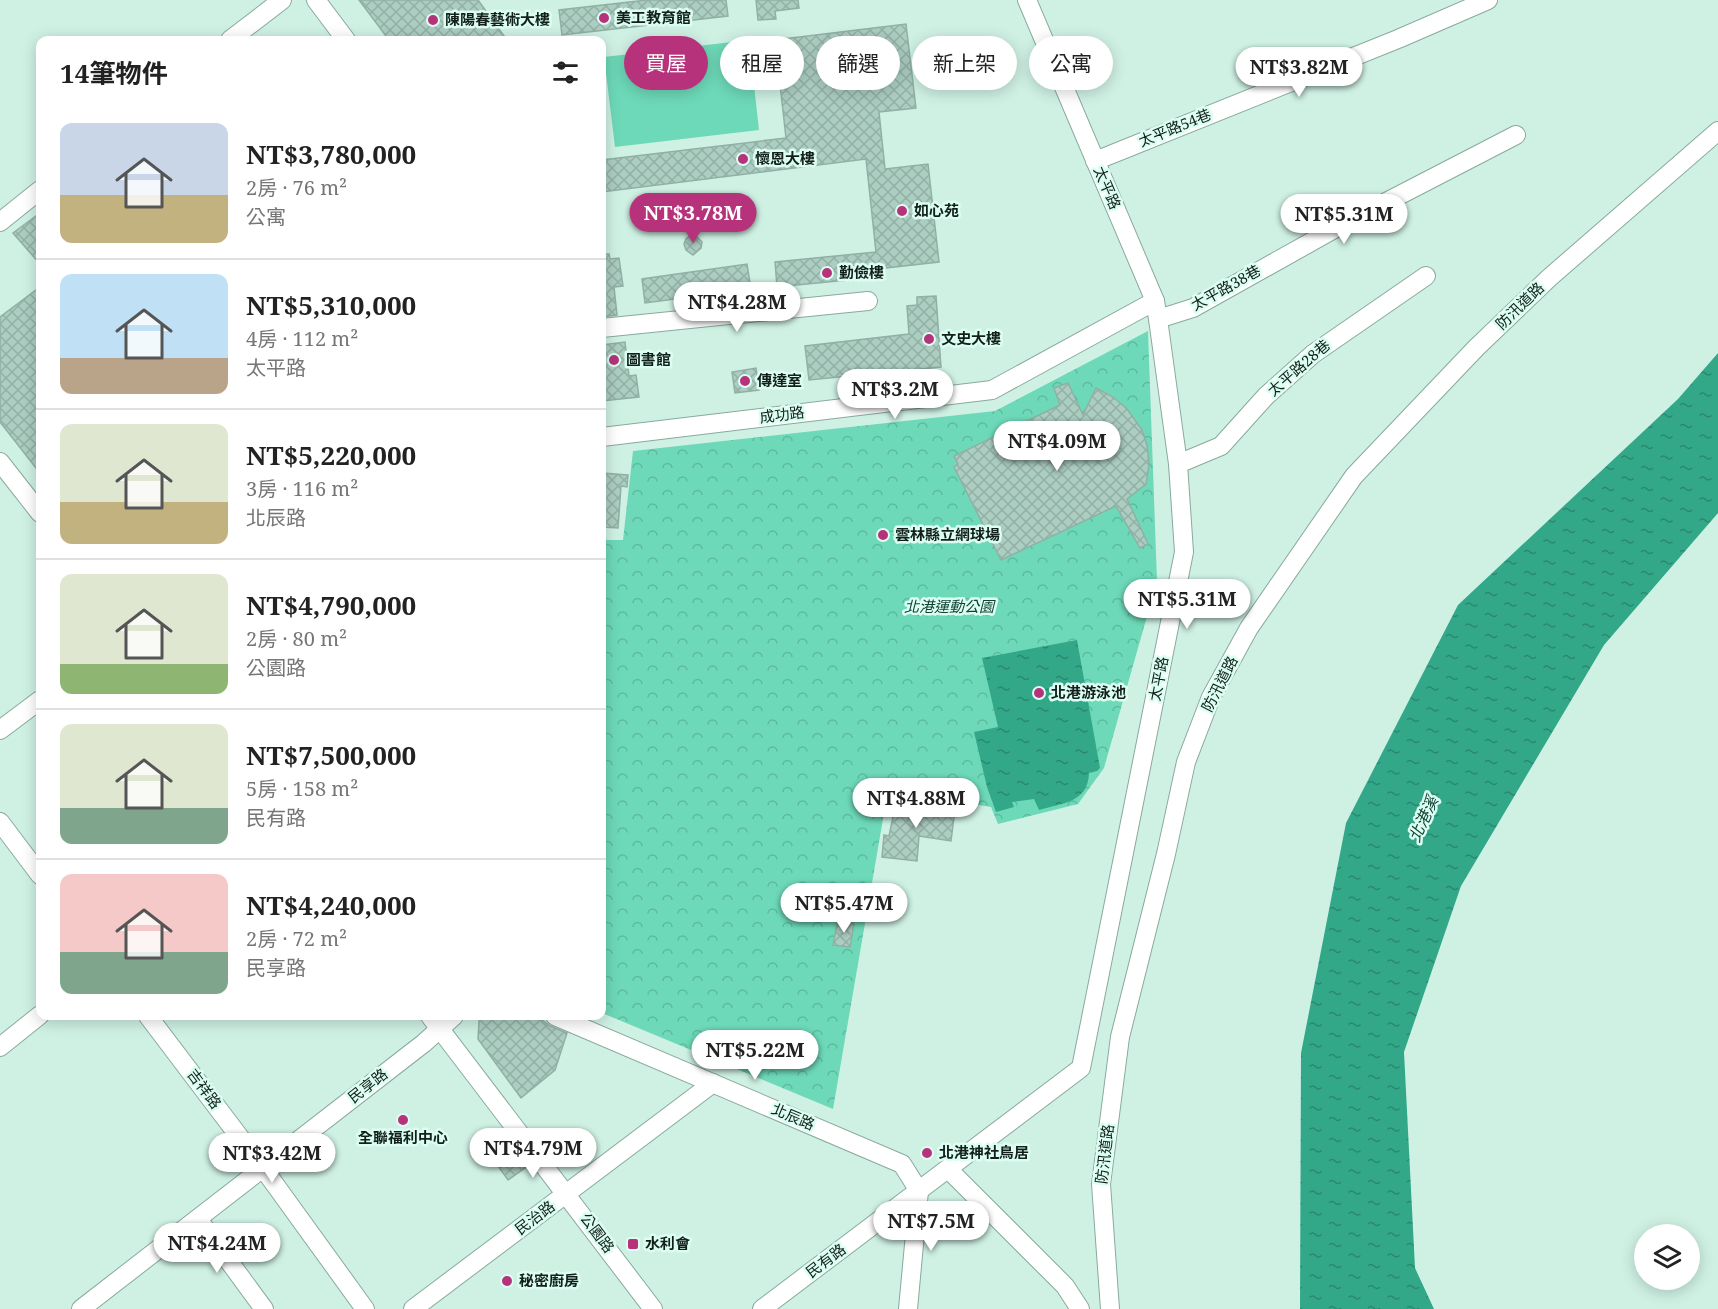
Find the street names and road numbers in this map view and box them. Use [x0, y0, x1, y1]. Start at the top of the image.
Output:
street label: 太平路54巷 [1135, 103, 1214, 151]
street label: 太平路 [1090, 163, 1126, 212]
street label: 太平路38巷 [1187, 260, 1264, 314]
street label: 防汛道路 [1491, 277, 1548, 333]
street label: 太平路28巷 [1263, 335, 1334, 400]
street label: 成功路 [758, 401, 805, 427]
street label: 防汛道路 [1197, 652, 1242, 715]
street label: 太平路 [1144, 655, 1172, 703]
street label: 民享路 [343, 1063, 391, 1107]
street label: 吉祥路 [183, 1064, 226, 1112]
street label: 北辰路 [769, 1098, 818, 1134]
street label: 防汛道路 [1090, 1123, 1118, 1185]
street label: 民治路 [510, 1196, 558, 1239]
street label: 公園路 [576, 1208, 619, 1256]
street label: 民有路 [801, 1239, 849, 1282]

